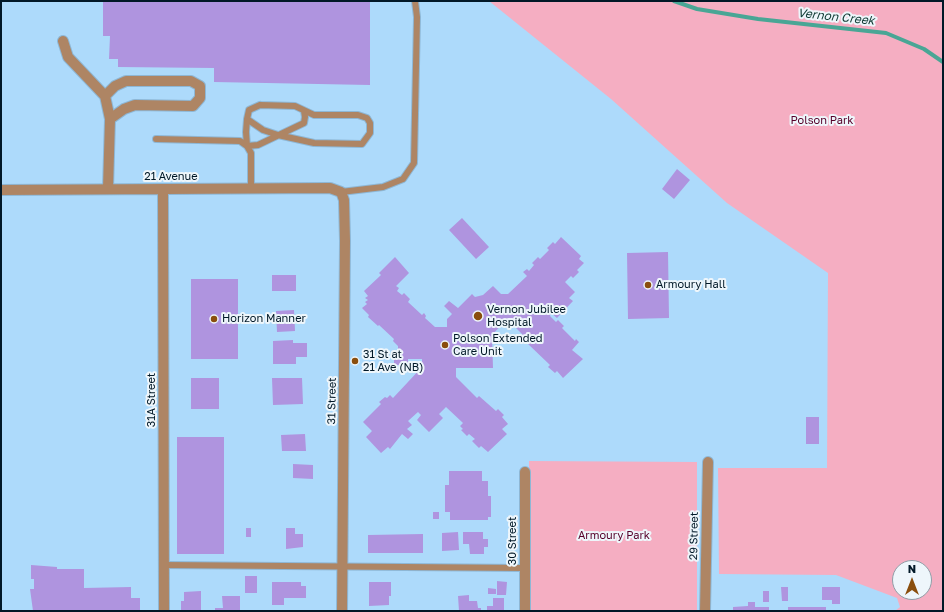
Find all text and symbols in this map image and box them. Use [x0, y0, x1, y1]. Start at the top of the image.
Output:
water label: Vernon Creek [797, 6, 875, 28]
park label: Polson Park [791, 114, 853, 128]
street label: 21 Avenue [144, 170, 198, 184]
place label: Armoury Hall [656, 278, 726, 292]
marker: Armoury Hall [643, 280, 653, 290]
place label: Vernon Jubilee Hospital [487, 303, 566, 329]
marker: Vernon Jubilee Hospital [472, 310, 484, 322]
place label: Horizon Manner [222, 312, 306, 326]
marker: Horizon Manner [209, 314, 219, 324]
place label: Polson Extended Care Unit [453, 332, 543, 358]
marker: Polson Extended Care Unit [440, 340, 450, 350]
place label: 31 St at 21 Ave (NB) [363, 348, 423, 374]
marker: 31 St at 21 Ave (NB) [350, 356, 360, 366]
street label: 31A Street [145, 373, 159, 427]
street label: 31 Street [325, 377, 339, 425]
street label: 29 Street [687, 512, 701, 560]
street label: 30 Street [506, 517, 520, 565]
park label: Armoury Park [578, 529, 650, 543]
north arrow [892, 560, 932, 600]
text: N [908, 562, 916, 575]

